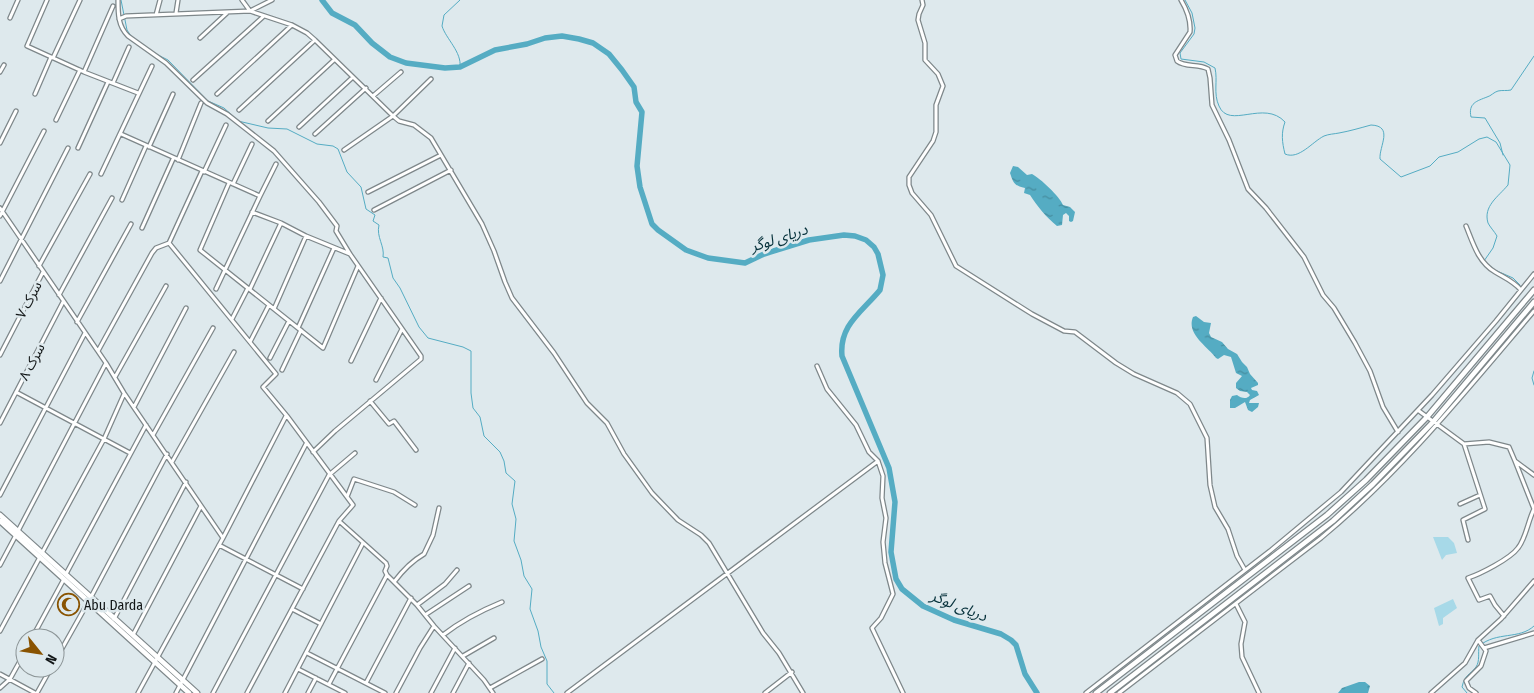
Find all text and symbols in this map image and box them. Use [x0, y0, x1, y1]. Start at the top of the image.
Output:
water label: دریای لوگر [747, 220, 811, 256]
street label: سرک ۷ [12, 279, 46, 321]
street label: سرک ۸ [15, 341, 49, 383]
water label: دریای لوگر [927, 586, 991, 626]
mosque icon: Abu Darda [56, 593, 80, 617]
place label: Abu Darda [84, 597, 143, 614]
north arrow [15, 628, 65, 678]
text: N [41, 651, 60, 667]

